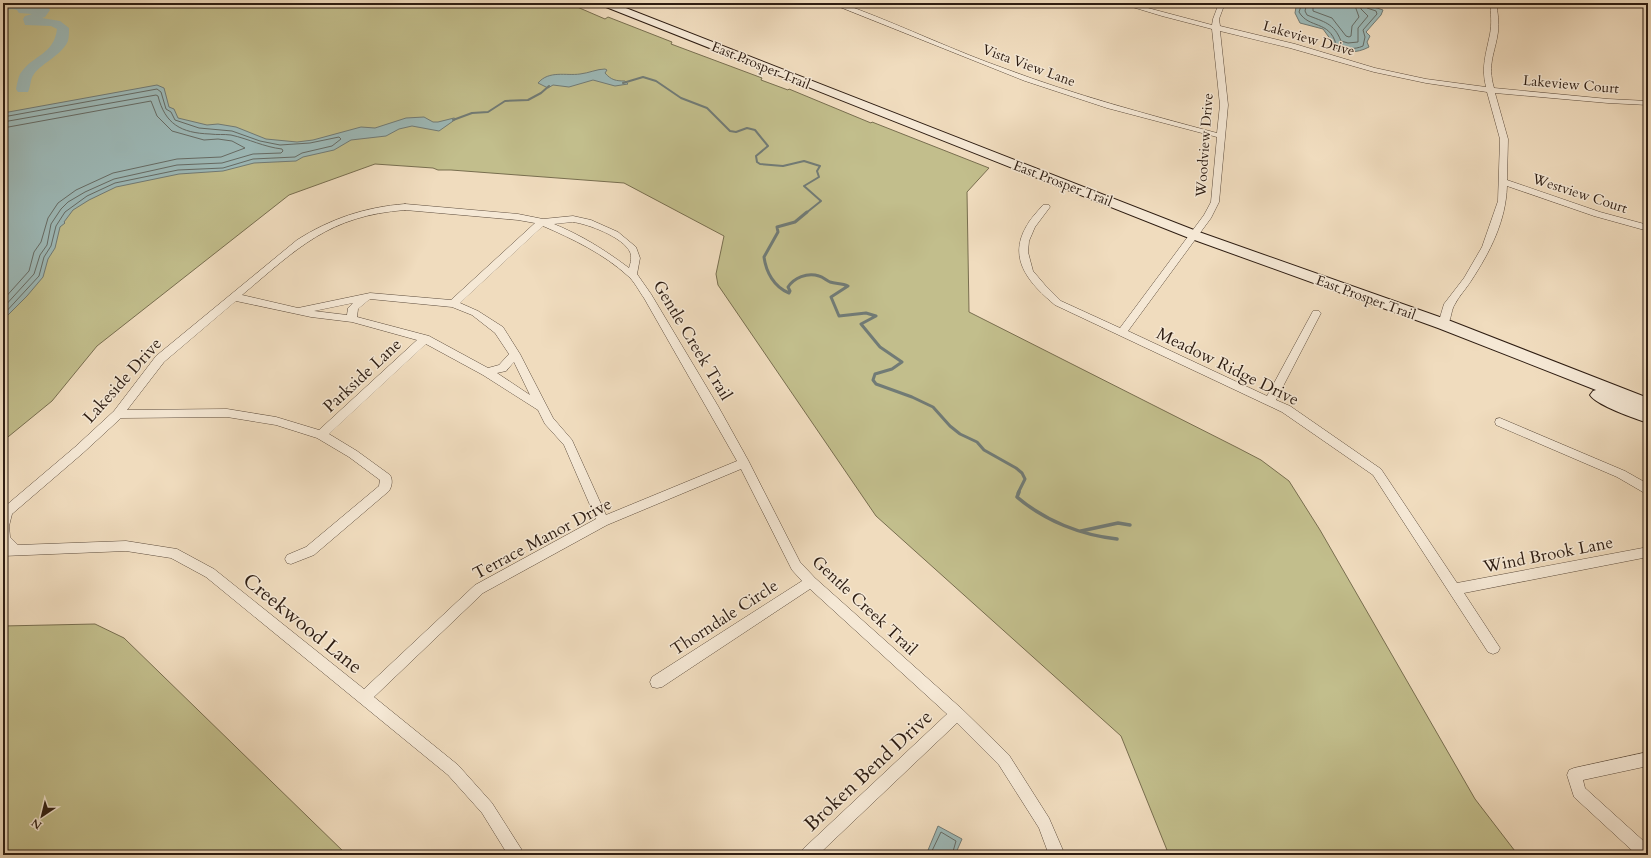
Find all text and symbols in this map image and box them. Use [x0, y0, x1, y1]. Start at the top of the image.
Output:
street label: Lakeview Drive [1261, 16, 1357, 61]
street label: East Prosper Trail [709, 37, 813, 94]
street label: Vista View Lane [980, 40, 1078, 91]
street label: Lakeview Court [1522, 71, 1620, 98]
street label: Woodview Drive [1191, 92, 1218, 199]
street label: East Prosper Trail [1010, 156, 1116, 211]
street label: Westview Court [1529, 169, 1630, 218]
street label: East Prosper Trail [1313, 271, 1419, 324]
street label: Gentle Creek Trail [648, 276, 738, 405]
street label: Meadow Ridge Drive [1153, 322, 1303, 411]
street label: Lakeside Drive [78, 333, 167, 428]
street label: Parkside Lane [318, 333, 407, 418]
street label: Terrace Manor Drive [469, 492, 616, 585]
street label: Wind Brook Lane [1480, 531, 1615, 579]
street label: Gentle Creek Trail [807, 550, 923, 661]
street label: Creekwood Lane [237, 567, 368, 680]
street label: Thorndale Circle [666, 574, 782, 661]
street label: Broken Bend Drive [798, 704, 938, 837]
north arrow [22, 796, 62, 836]
text: N [28, 815, 45, 833]

